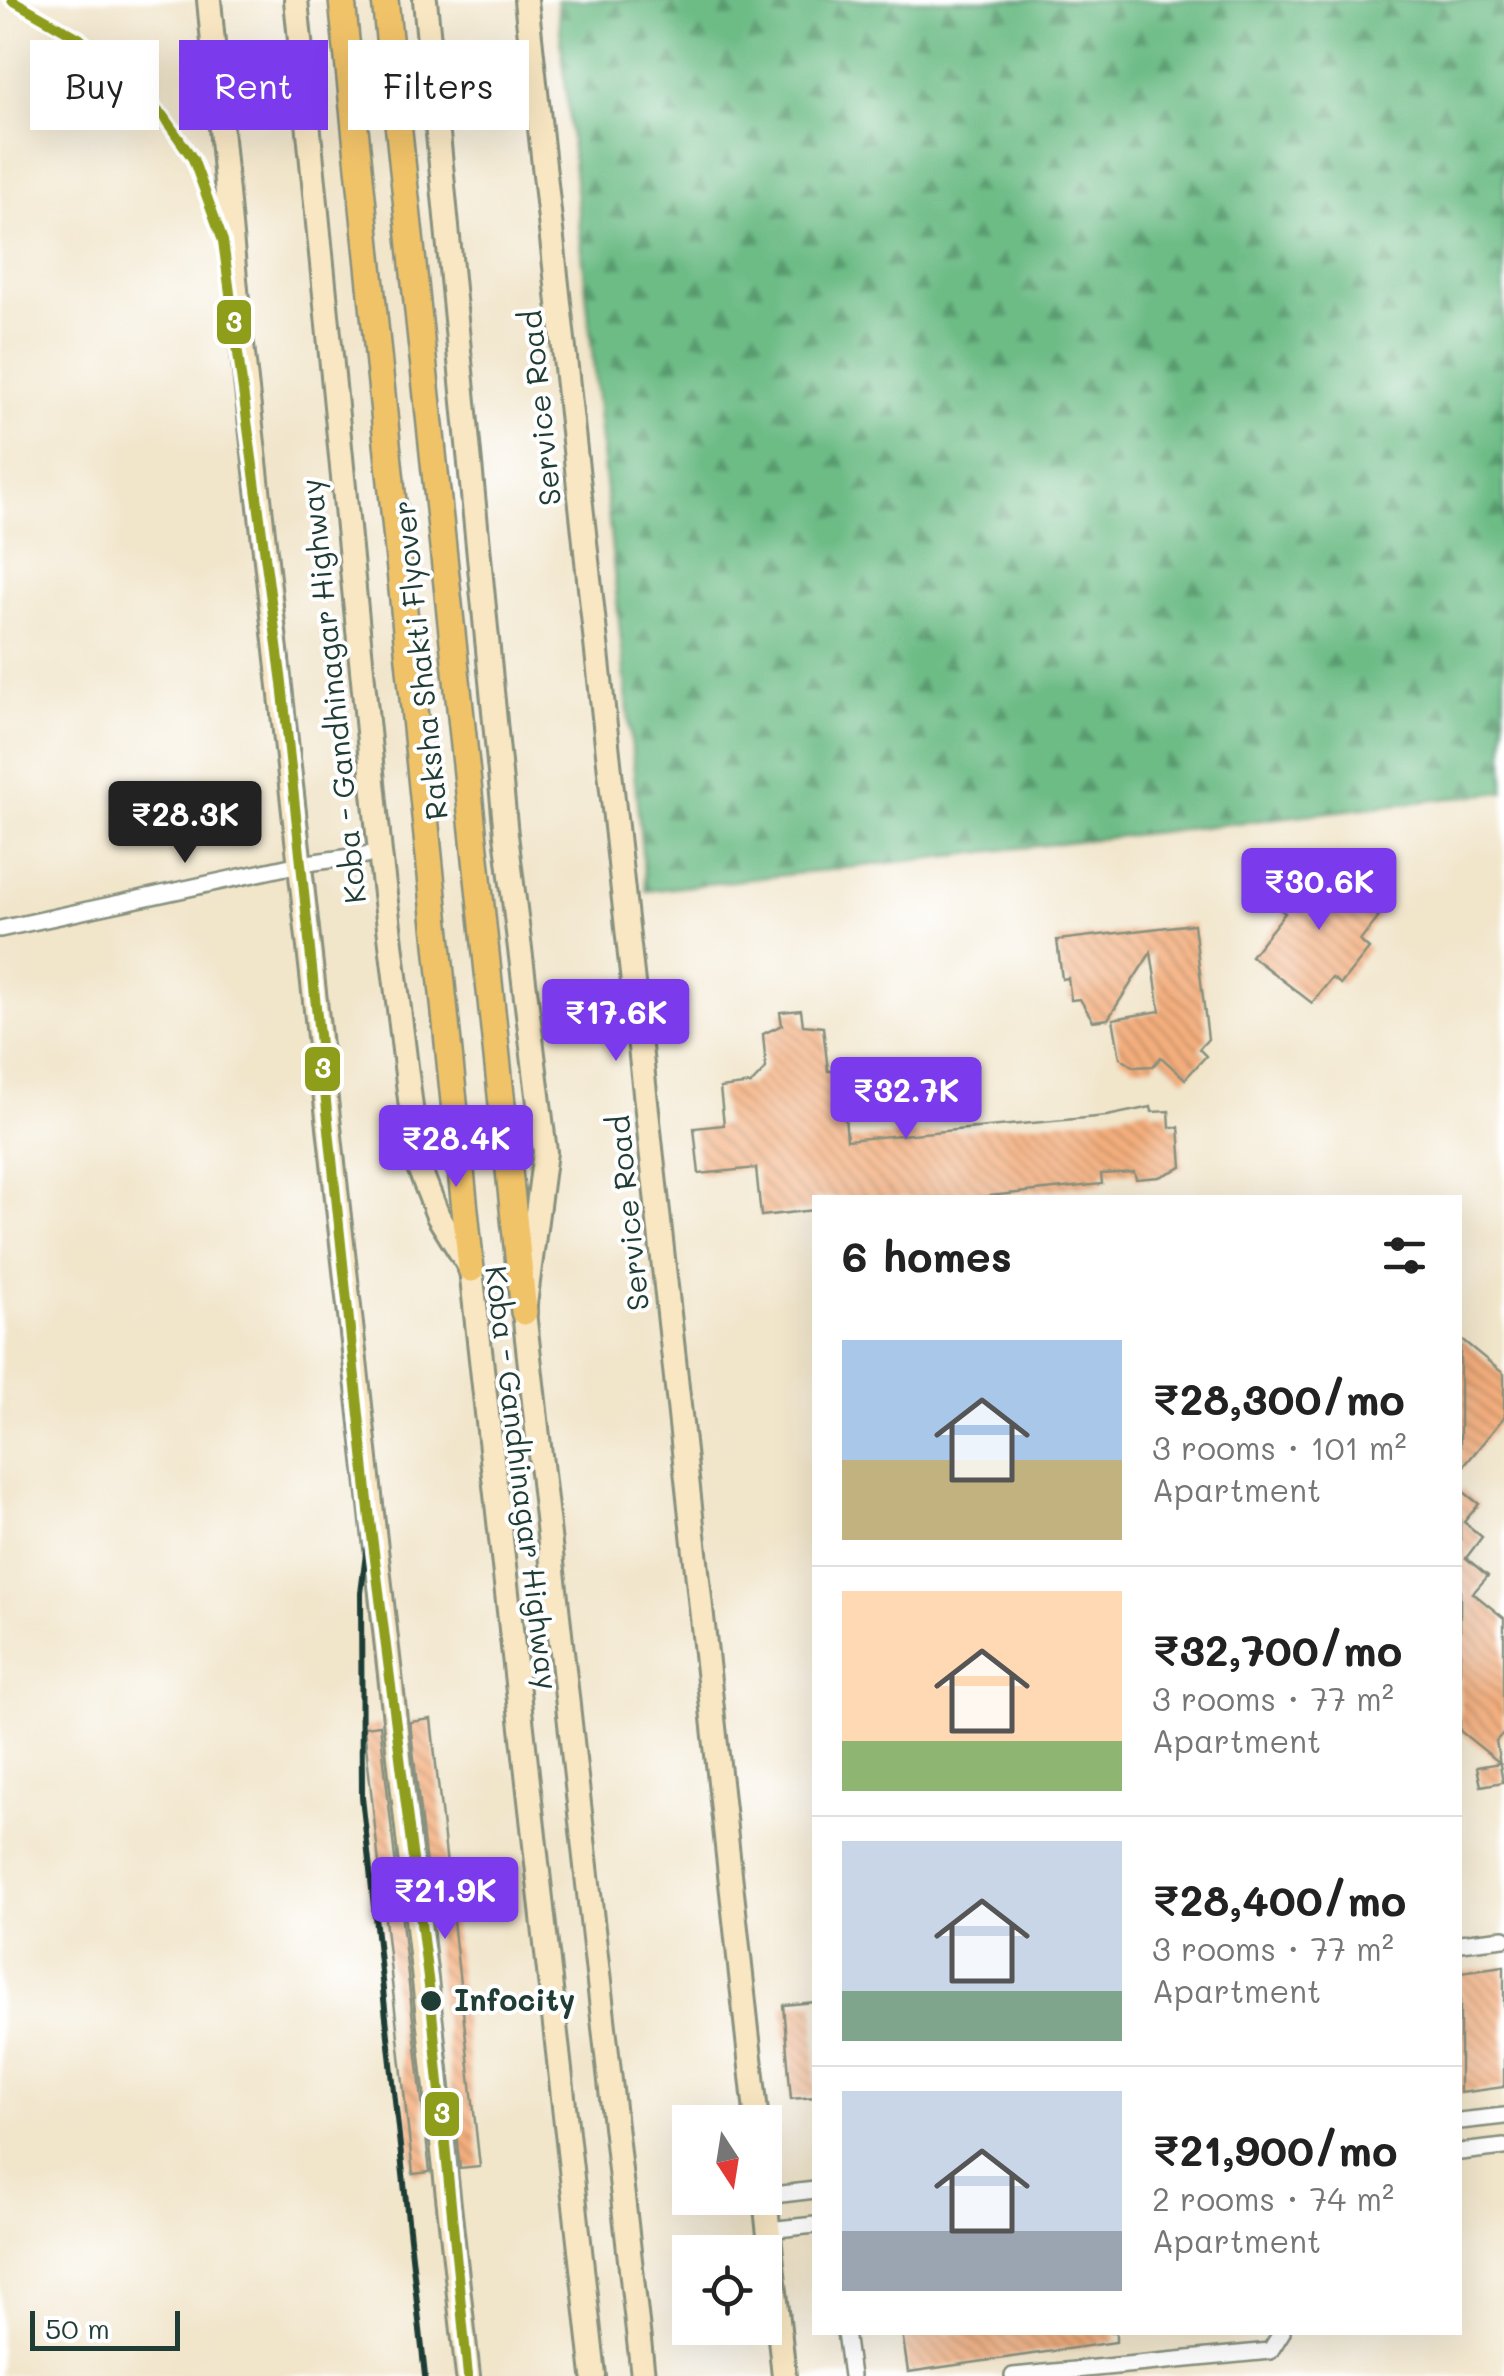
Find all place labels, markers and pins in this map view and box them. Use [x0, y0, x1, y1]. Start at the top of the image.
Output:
pin: ₹28.3K [104, 781, 266, 866]
pin: ₹30.6K [1238, 848, 1400, 933]
pin: ₹17.6K [535, 979, 697, 1064]
pin: ₹32.7K [825, 1057, 987, 1142]
pin: ₹28.4K [375, 1105, 537, 1190]
pin: ₹21.9K [364, 1857, 526, 1942]
place label: Infocity [454, 1979, 575, 2019]
marker: Infocity [418, 1988, 444, 2014]

